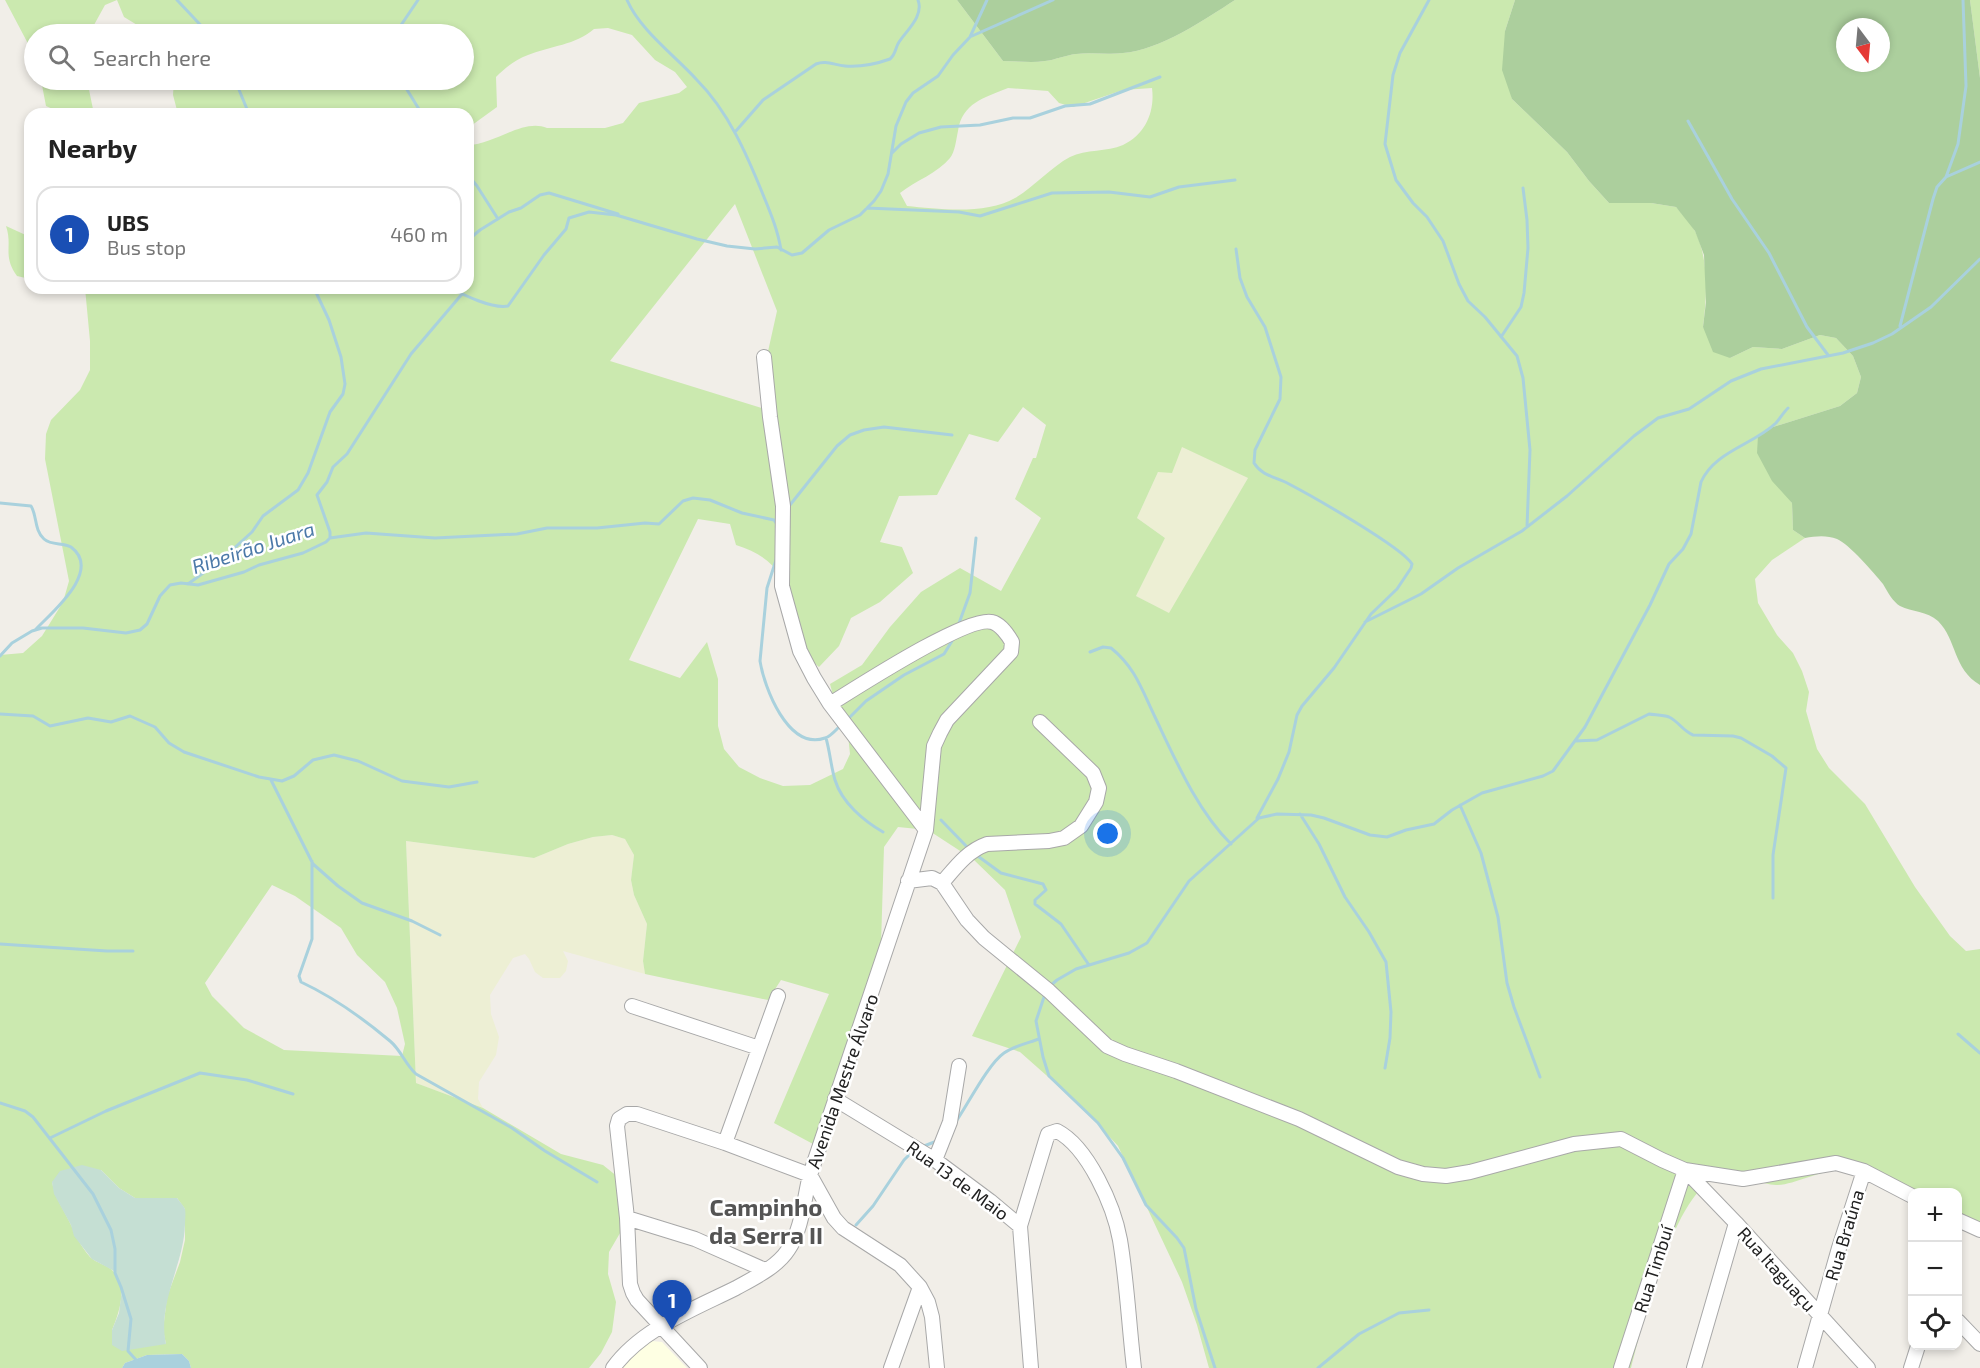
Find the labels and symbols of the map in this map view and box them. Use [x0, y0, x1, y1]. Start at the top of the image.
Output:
north arrow [1836, 18, 1890, 72]
water label: Ribeirão Juara [189, 516, 317, 578]
your location [1093, 819, 1122, 848]
street label: Avenida Mestre Álvaro [802, 991, 882, 1171]
street label: Rua 13 de Maio [903, 1136, 1013, 1224]
street label: Rua Braúna [1820, 1187, 1868, 1283]
district label: Campinho da Serra II [709, 1192, 823, 1249]
street label: Rua Timbuí [1629, 1222, 1678, 1315]
street label: Rua Itaguaçu [1733, 1222, 1821, 1316]
pin: 1 [652, 1280, 692, 1330]

